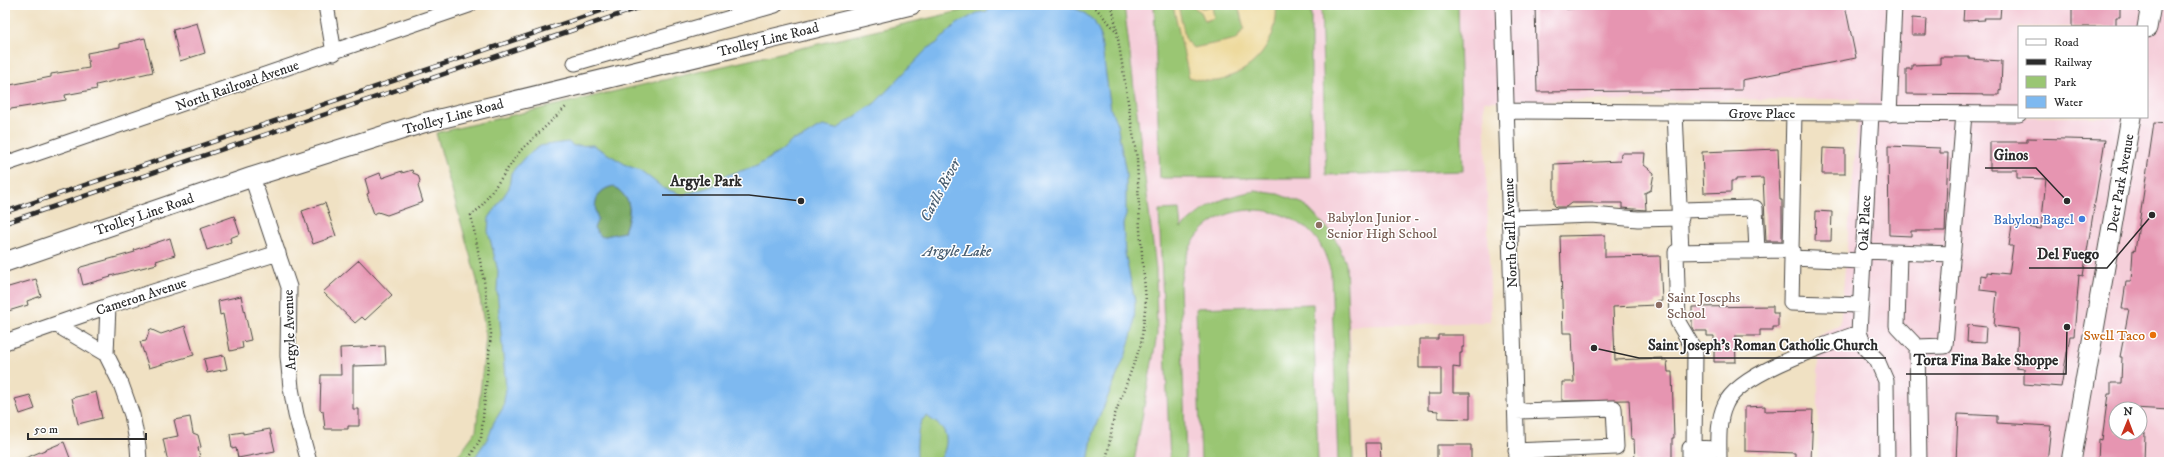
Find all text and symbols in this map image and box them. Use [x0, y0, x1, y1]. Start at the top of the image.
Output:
street label: Trolley Line Road [716, 19, 821, 61]
legend [2018, 26, 2148, 118]
text: Road [2054, 35, 2079, 50]
text: Railway [2054, 55, 2092, 70]
street label: North Railroad Avenue [173, 56, 302, 116]
text: Park [2054, 75, 2076, 90]
street label: Trolley Line Road [401, 95, 506, 139]
text: Water [2053, 95, 2083, 110]
street label: Grove Place [1729, 105, 1796, 123]
street label: Deer Park Avenue [2103, 132, 2139, 234]
callout: Ginos [1985, 141, 2036, 168]
text: Ginos [1994, 146, 2028, 165]
water label: Carlls River [916, 154, 966, 225]
callout: Argyle Park [662, 168, 749, 195]
text: Argyle Park [669, 172, 742, 191]
street label: North Carll Avenue [1500, 177, 1522, 288]
street label: Trolley Line Road [92, 190, 196, 240]
street label: Oak Place [1855, 194, 1875, 251]
place label: Babylon Junior - Senior High School [1327, 209, 1438, 243]
place label: Babylon Bagel [1993, 211, 2075, 229]
marker: Babylon Bagel [2077, 214, 2087, 224]
marker: Babylon Junior - Senior High School [1314, 220, 1324, 230]
callout: Del Fuego [2029, 241, 2107, 268]
water label: Argyle Lake [921, 242, 992, 261]
text: Del Fuego [2037, 245, 2100, 264]
street label: Cameron Avenue [94, 274, 189, 320]
street label: Argyle Avenue [280, 289, 300, 371]
place label: Saint Josephs School [1667, 289, 1741, 323]
marker: Saint Josephs School [1654, 300, 1664, 310]
place label: Swell Taco [2083, 327, 2145, 345]
marker: Swell Taco [2148, 330, 2158, 340]
callout: Saint Joseph's Roman Catholic Church [1639, 331, 1886, 358]
text: Saint Joseph's Roman Catholic Church [1648, 336, 1878, 355]
callout: Torta Fina Bake Shoppe [1906, 347, 2066, 374]
text: Torta Fina Bake Shoppe [1913, 351, 2059, 370]
north arrow [2108, 401, 2148, 441]
text: N [2124, 405, 2133, 419]
scale bar [28, 415, 146, 441]
text: 50 m [34, 422, 58, 437]

